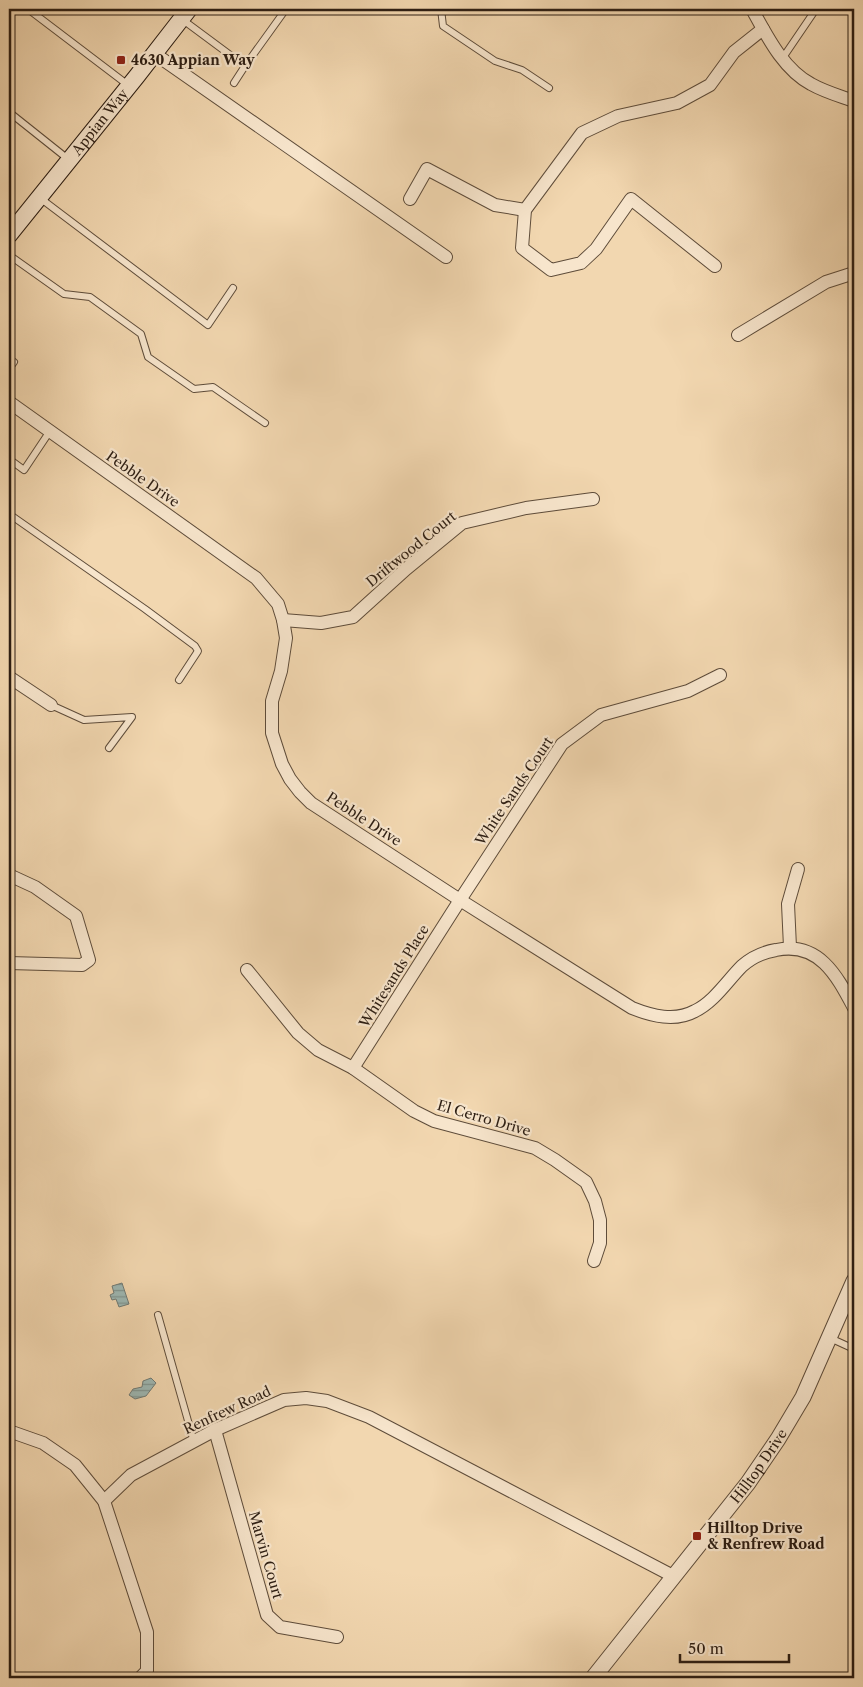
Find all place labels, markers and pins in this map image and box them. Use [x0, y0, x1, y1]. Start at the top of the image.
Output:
place label: 4630 Appian Way [131, 51, 255, 69]
marker: 4630 Appian Way [115, 54, 127, 66]
place label: Hilltop Drive & Renfrew Road [707, 1519, 825, 1553]
marker: Hilltop Drive & Renfrew Road [691, 1530, 703, 1542]

